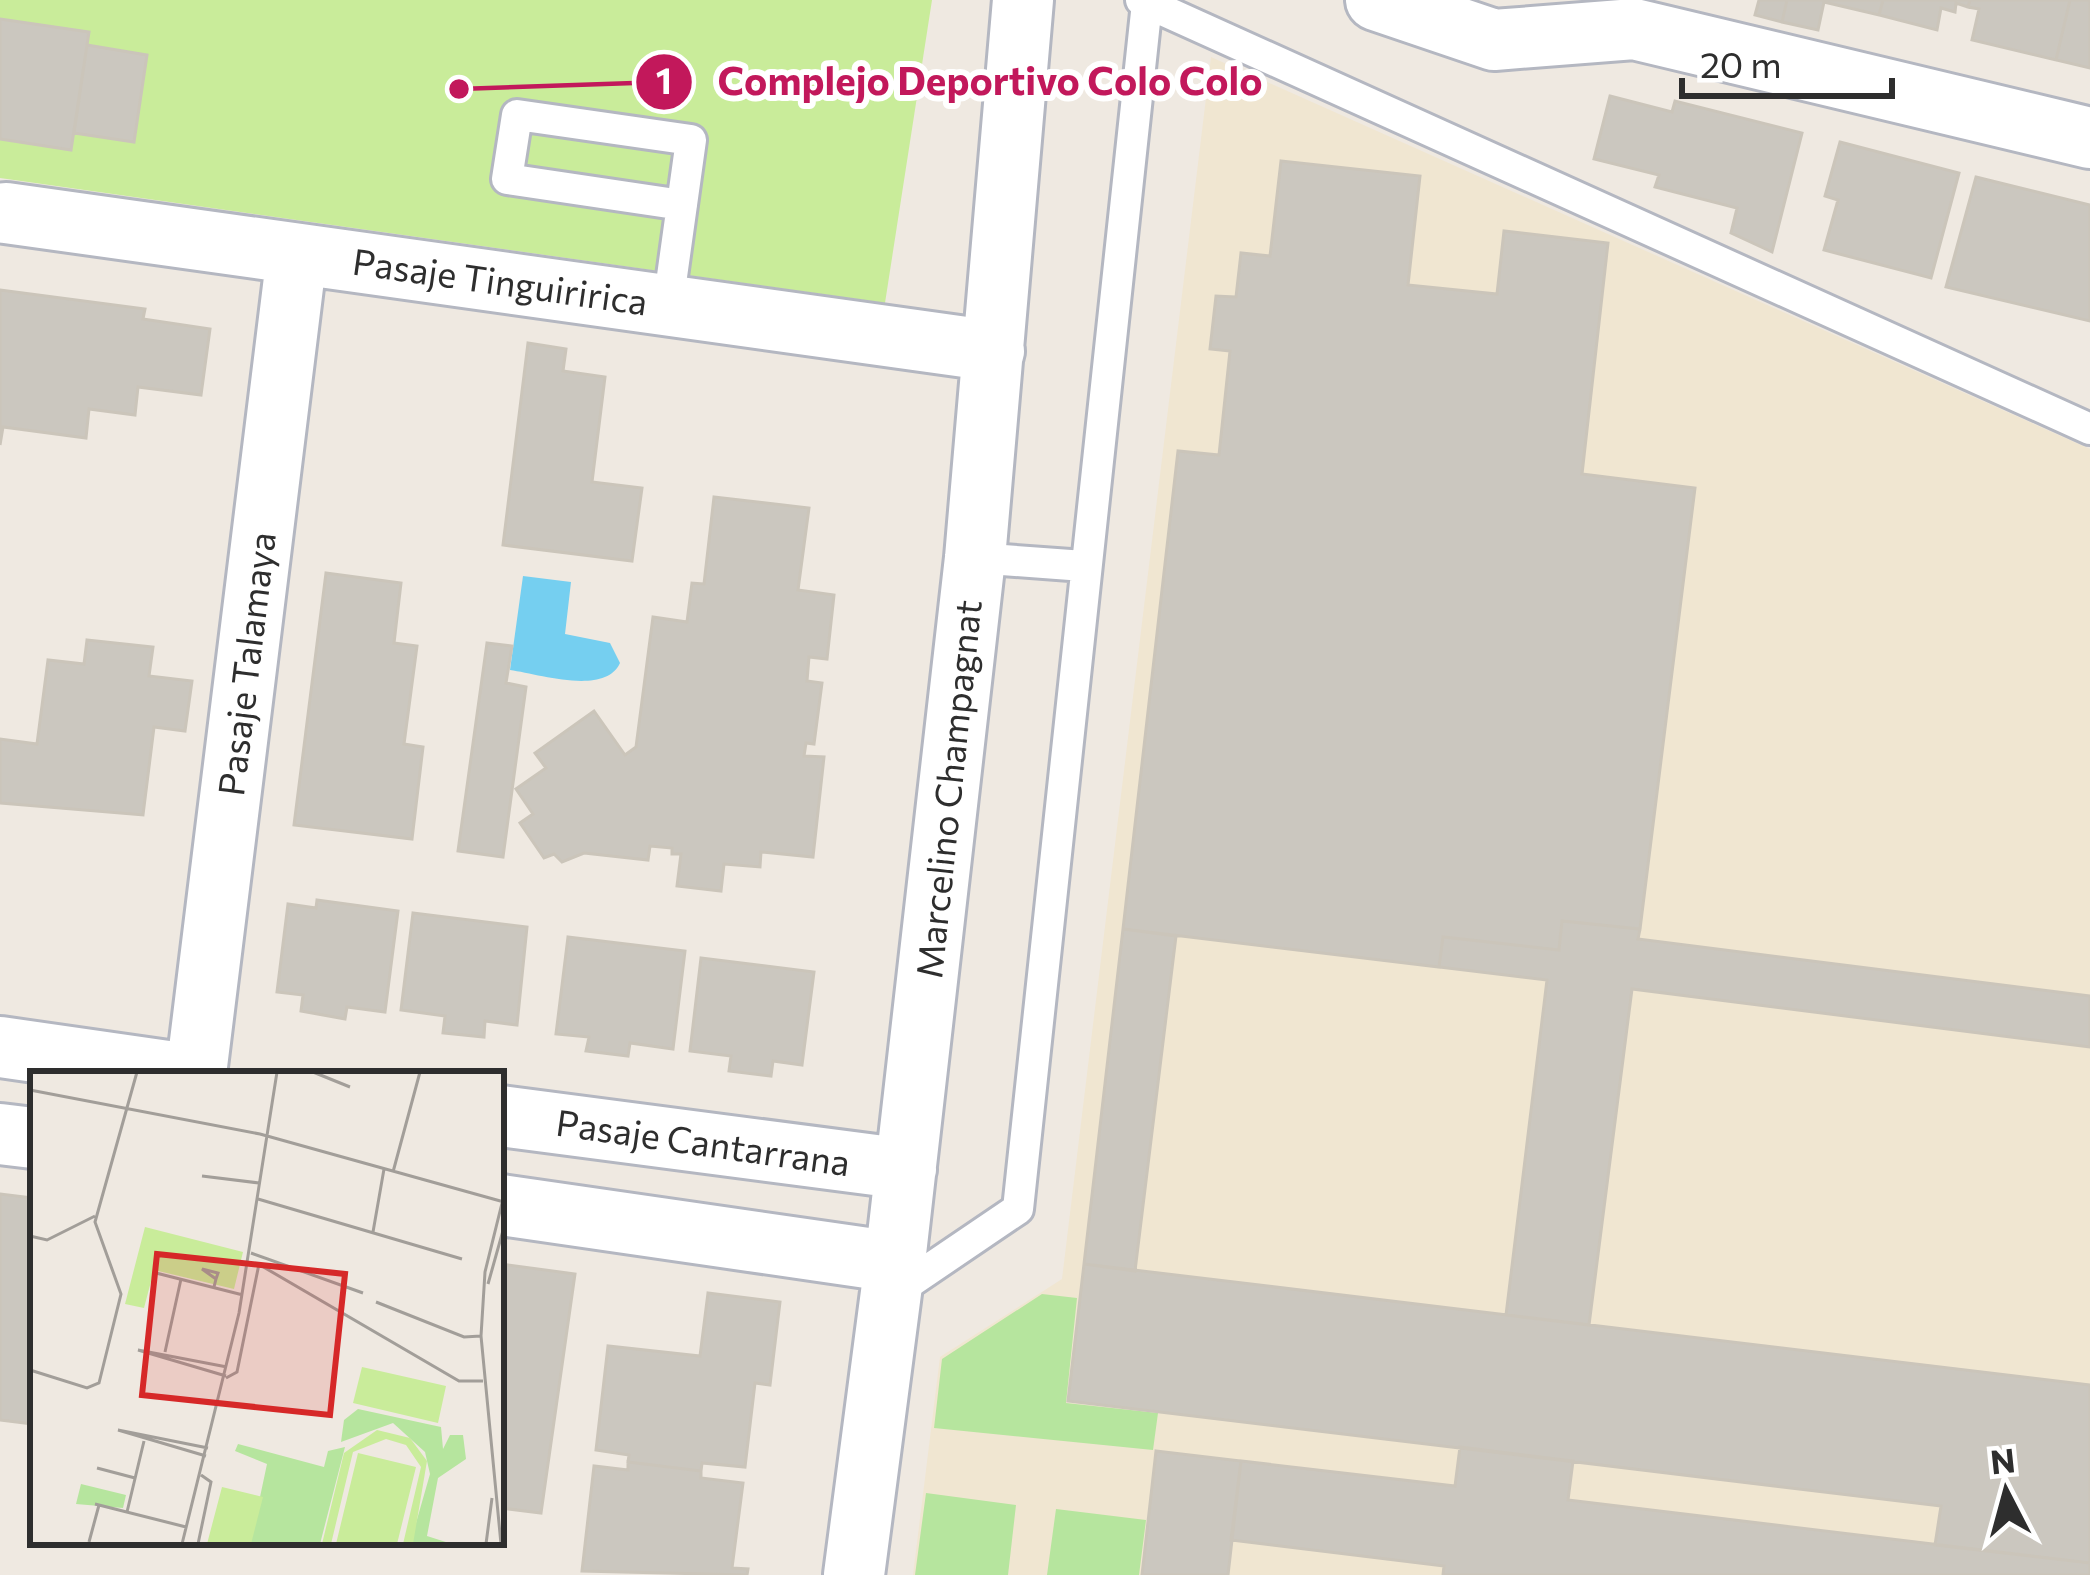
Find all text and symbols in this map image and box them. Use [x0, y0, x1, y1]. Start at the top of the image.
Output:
scale bar [1682, 24, 1892, 98]
text: 20 m [1700, 41, 1782, 85]
callout: Complejo Deportivo Colo Colo [634, 44, 1287, 119]
text: Complejo Deportivo Colo Colo [717, 55, 1263, 103]
text: 1 [656, 57, 672, 101]
street label: Pasaje Tinguiririca [350, 238, 651, 323]
street label: Pasaje Talamaya [207, 529, 283, 798]
street label: Marcelino Champagnat [905, 597, 989, 980]
inset map [30, 1071, 504, 1545]
street label: Pasaje Cantarrana [554, 1099, 853, 1183]
north arrow [1946, 1431, 2066, 1551]
text: N [1988, 1438, 2017, 1481]

